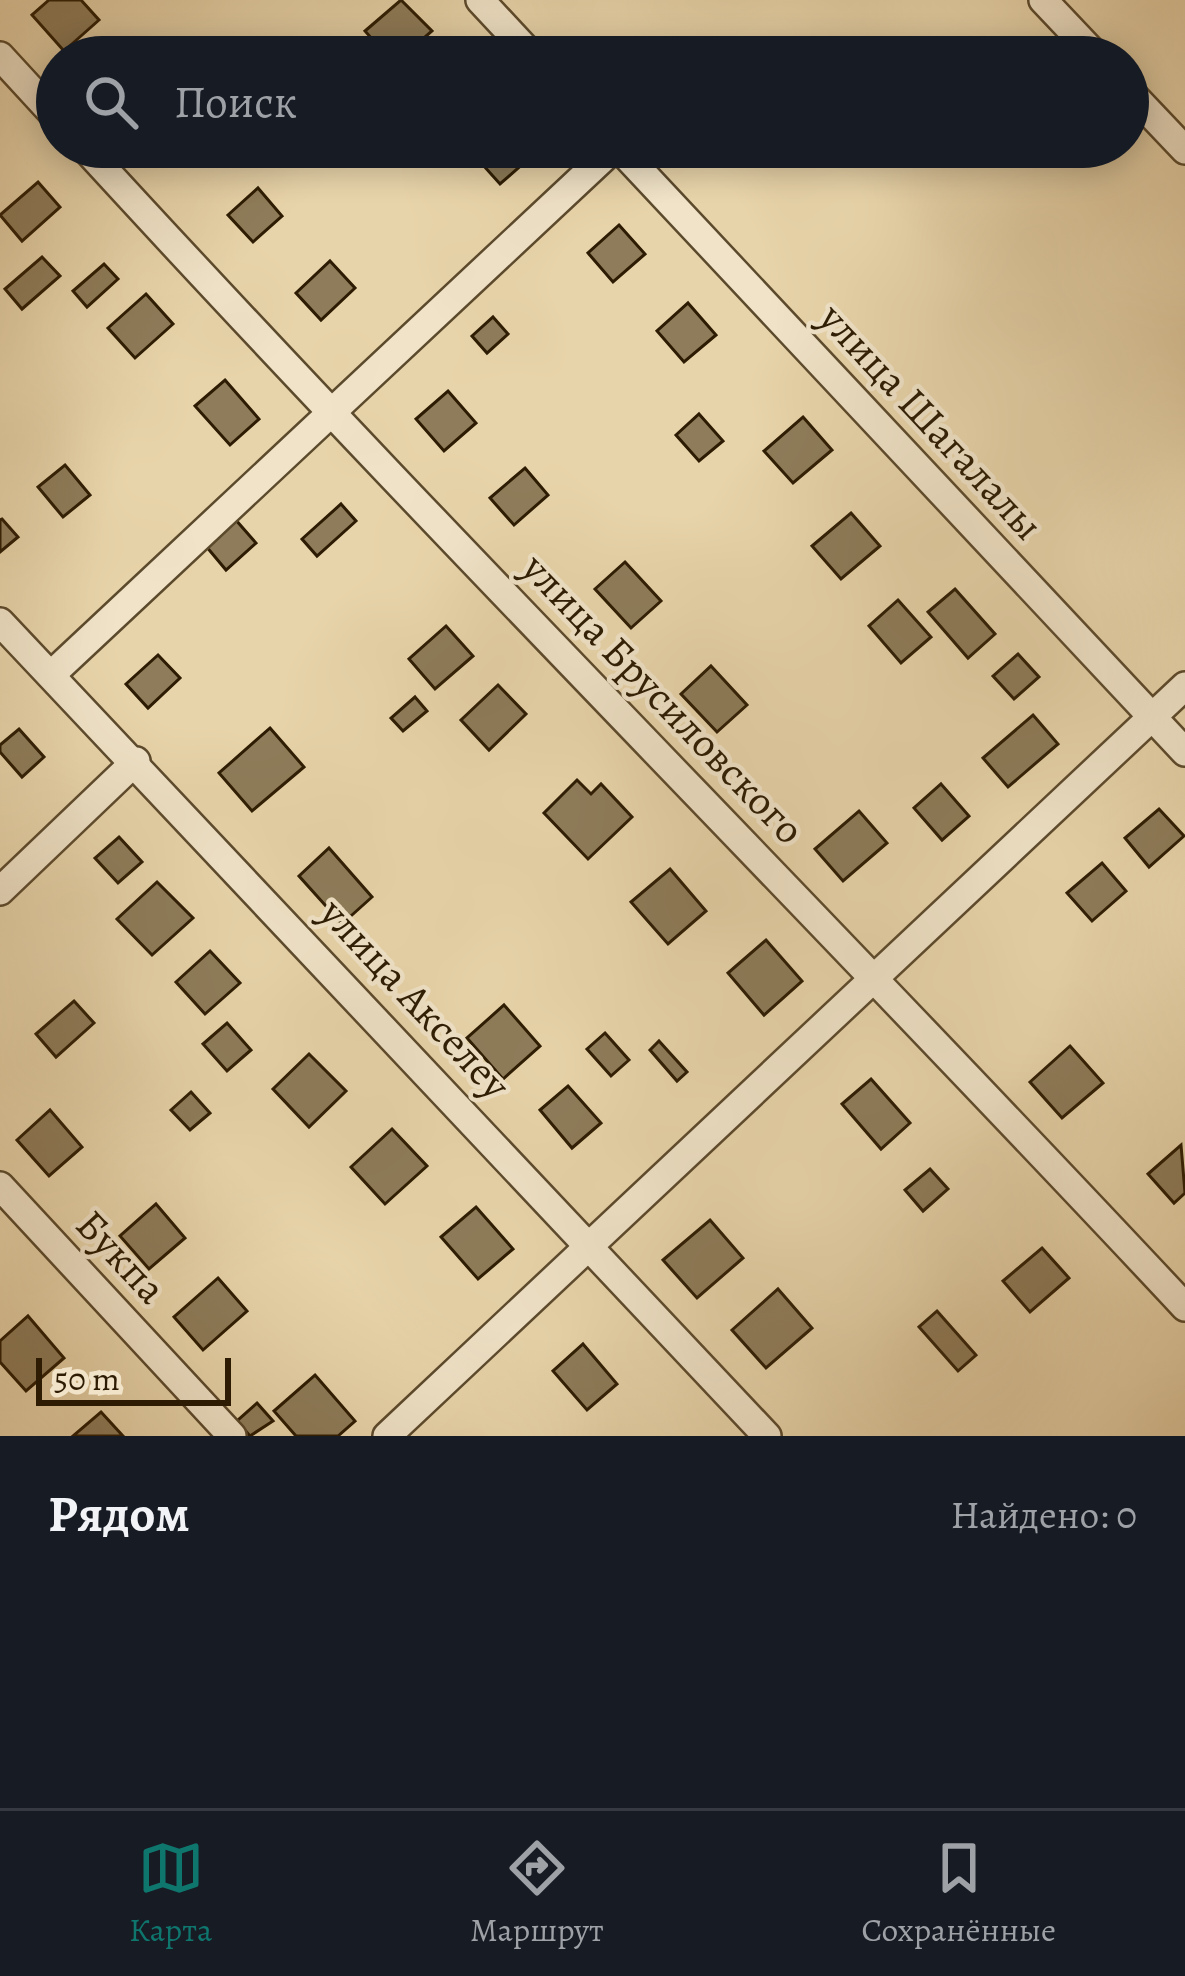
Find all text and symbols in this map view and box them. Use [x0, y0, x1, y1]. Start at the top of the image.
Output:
search box [36, 36, 1149, 168]
icon: search [78, 69, 144, 135]
text: Поиск [174, 71, 297, 133]
street label: улица Шагалалы [806, 290, 1056, 552]
street label: улица Брусиловского [509, 540, 818, 856]
street label: улица Акселеу [307, 885, 524, 1112]
street label: Букпа [64, 1197, 180, 1316]
scale bar [36, 1352, 231, 1405]
text: 50 m [54, 1356, 120, 1401]
text: Рядом [48, 1479, 190, 1549]
text: Найдено: 0 [950, 1488, 1137, 1541]
tab: Карта [129, 1835, 212, 1952]
tab: Маршрут [470, 1835, 604, 1952]
tab: Сохранённые [861, 1835, 1056, 1952]

